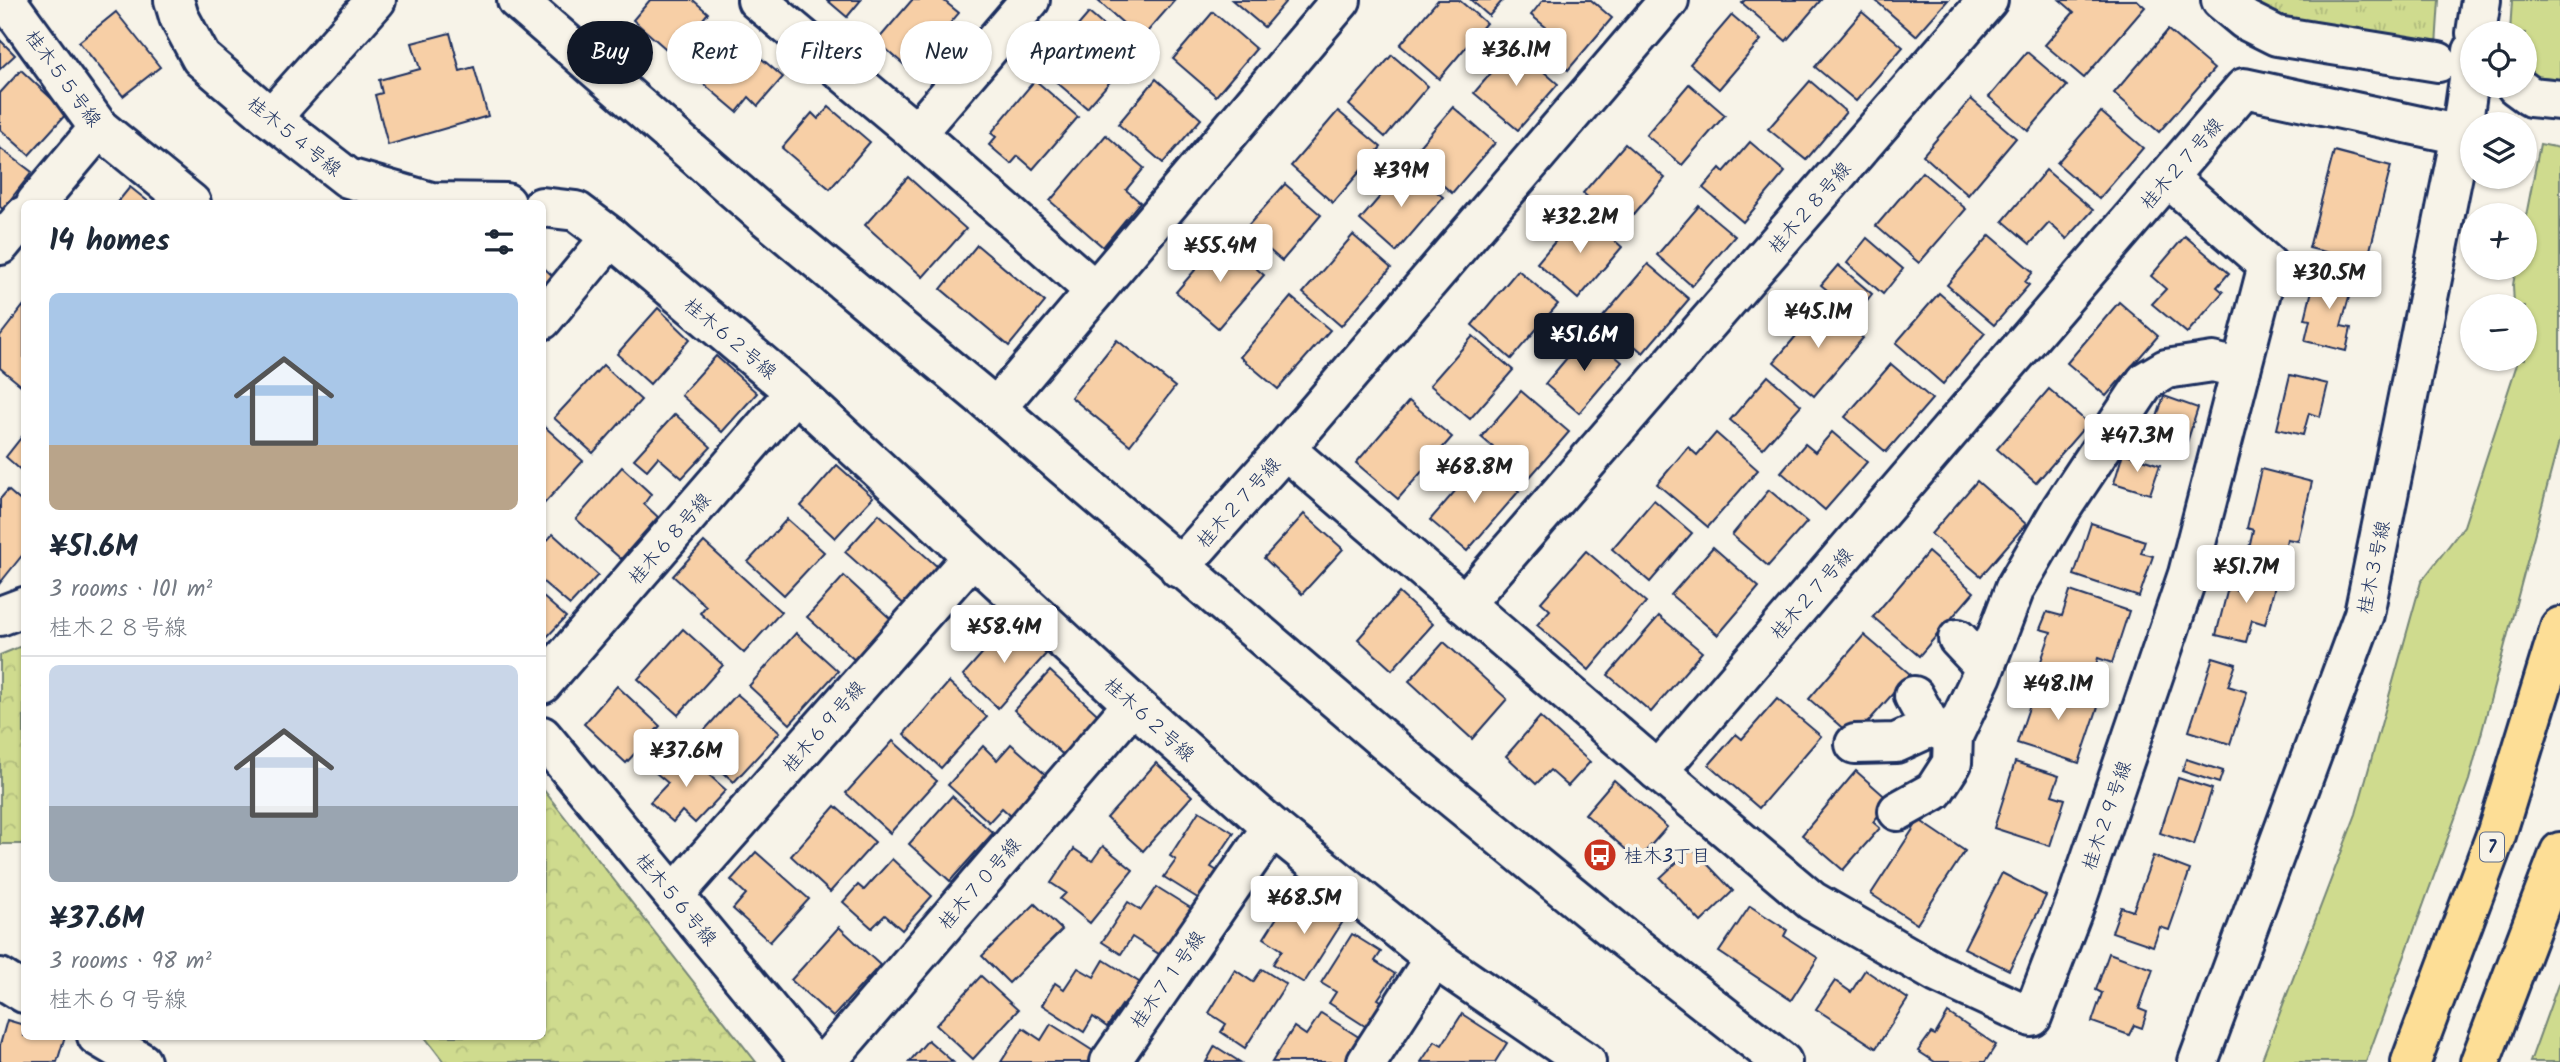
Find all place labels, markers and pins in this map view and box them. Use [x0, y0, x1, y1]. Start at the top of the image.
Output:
pin: ¥36.1M [1459, 28, 1573, 88]
pin: ¥39M [1360, 150, 1442, 209]
pin: ¥32.2M [1523, 196, 1637, 255]
pin: ¥55.4M [1163, 224, 1277, 284]
pin: ¥30.5M [2272, 252, 2386, 311]
pin: ¥45.1M [1761, 290, 1875, 350]
pin: ¥51.6M [1527, 314, 1641, 373]
pin: ¥47.3M [2080, 414, 2194, 474]
pin: ¥68.8M [1417, 446, 1531, 505]
pin: ¥51.7M [2189, 546, 2303, 605]
pin: ¥58.4M [947, 606, 1061, 665]
pin: ¥48.1M [2001, 662, 2115, 722]
pin: ¥37.6M [629, 730, 743, 789]
bus stop icon: 桂木3丁目 [1581, 836, 1619, 874]
place label: 桂木3丁目 [1624, 842, 1711, 872]
pin: ¥68.5M [1247, 876, 1361, 936]

